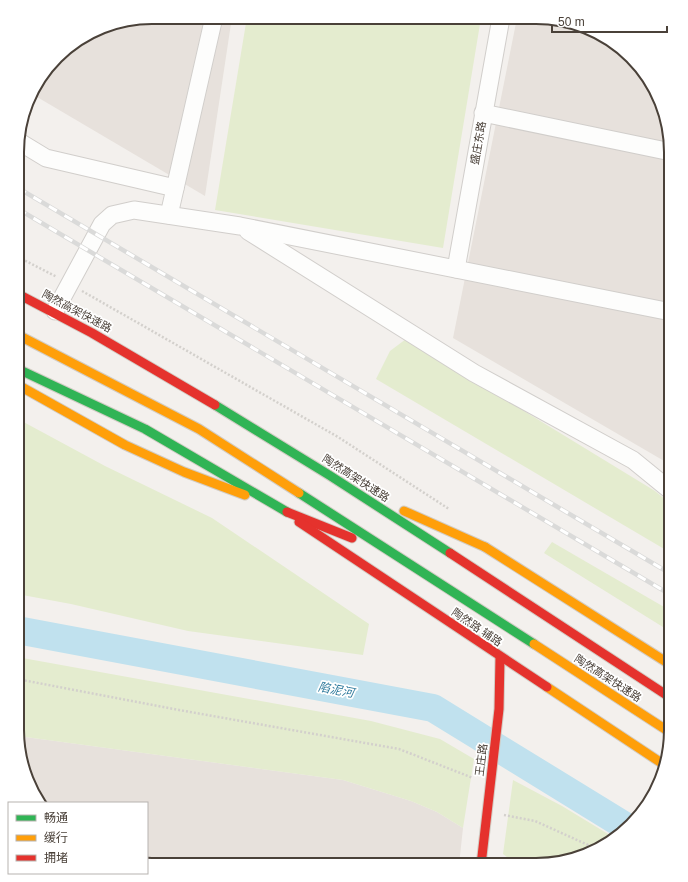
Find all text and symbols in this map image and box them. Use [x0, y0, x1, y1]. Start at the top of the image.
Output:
scale bar [552, 8, 667, 34]
text: 50 m [558, 15, 585, 29]
street label: 盛庄东路 [468, 120, 488, 166]
street label: 陶然高架快速路 [40, 288, 114, 334]
street label: 陶然高架快速路 [320, 452, 392, 504]
street label: 陶然路 辅路 [450, 606, 504, 648]
street label: 陶然高架快速路 [572, 652, 644, 704]
water label: 陷泥河 [317, 680, 357, 701]
street label: 王庄路 [473, 743, 489, 777]
legend [8, 802, 148, 874]
text: 畅通 [44, 811, 68, 825]
text: 缓行 [44, 831, 68, 845]
text: 拥堵 [44, 851, 68, 865]

